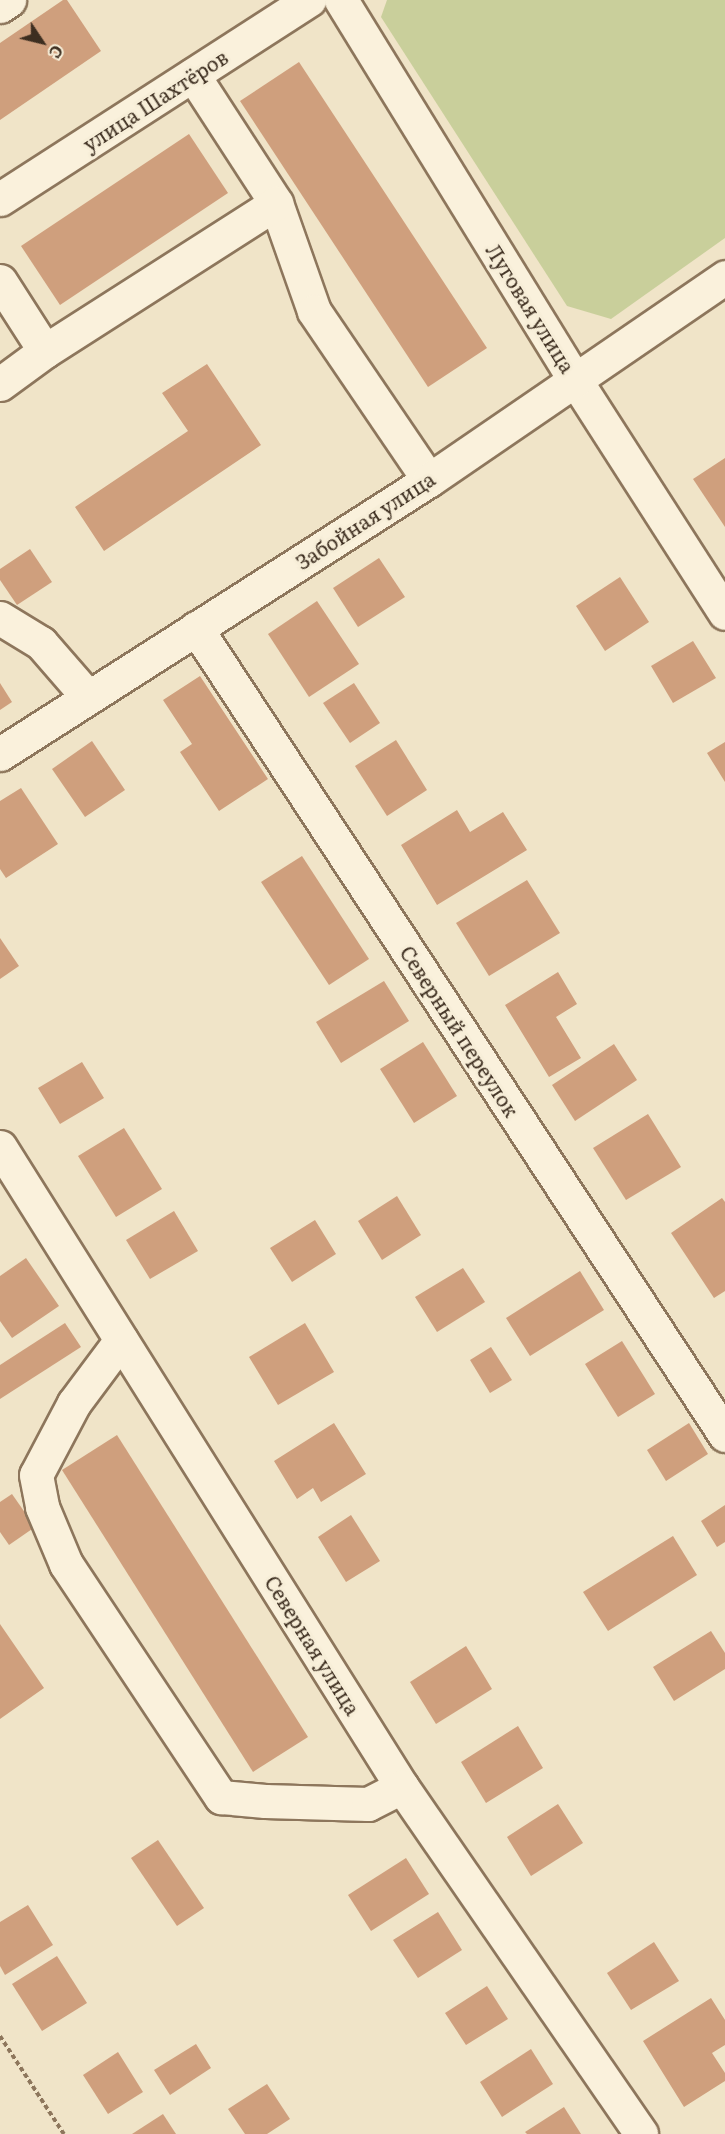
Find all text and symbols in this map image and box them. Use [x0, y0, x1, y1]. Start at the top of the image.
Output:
north arrow [12, 12, 72, 72]
text: С [44, 41, 70, 64]
street label: улица Шахтёров [78, 44, 232, 156]
street label: Луговая улица [482, 239, 580, 377]
street label: Забойная улица [291, 466, 439, 574]
street label: Северный переулок [396, 941, 524, 1121]
street label: Северная улица [260, 1571, 366, 1719]

